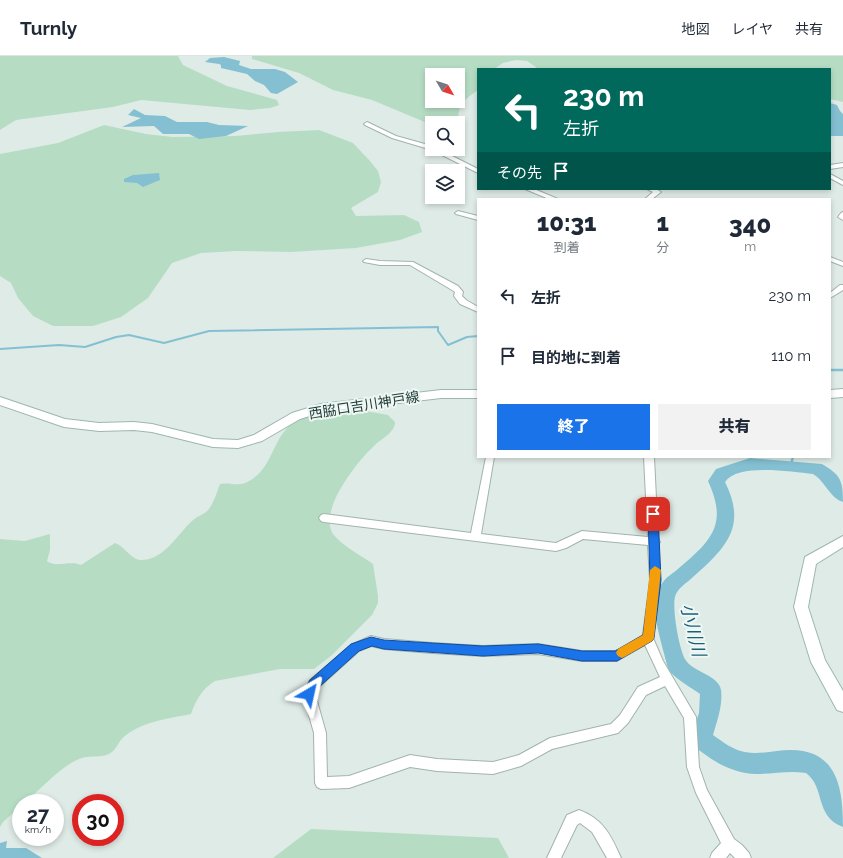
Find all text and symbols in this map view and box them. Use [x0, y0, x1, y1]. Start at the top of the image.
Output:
text: Turnly [20, 17, 77, 39]
text: 地図 [681, 21, 709, 37]
text: レイヤ [731, 21, 773, 37]
text: 共有 [795, 21, 823, 37]
north arrow [425, 68, 465, 108]
map controls [425, 68, 465, 204]
text: 230 m [563, 80, 644, 113]
icon: left [497, 84, 549, 136]
button: search [425, 116, 465, 156]
text: 左折 [563, 118, 599, 139]
icon: arrive [550, 160, 572, 182]
button: layers [425, 164, 465, 204]
text: その先 [497, 164, 542, 182]
text: 10:31 [537, 208, 597, 237]
text: 1 [657, 208, 669, 237]
text: 340 [729, 210, 771, 239]
text: m [744, 239, 756, 254]
text: 到着 [554, 240, 580, 255]
text: 分 [656, 240, 669, 255]
icon: left [497, 285, 519, 307]
text: 230 m [768, 287, 811, 305]
text: 左折 [531, 289, 561, 307]
icon: arrive [497, 345, 519, 367]
text: 110 m [771, 347, 811, 365]
text: 目的地に到着 [531, 349, 621, 367]
street label: 西脇口吉川神戸線 [307, 388, 421, 422]
button: 終了 [497, 404, 650, 450]
button: 共有 [658, 404, 811, 450]
pin [636, 497, 670, 531]
icon: arrive [642, 503, 664, 525]
water label: 小川川 [677, 601, 711, 661]
position arrow [288, 673, 330, 715]
speed limit sign: 30 [72, 794, 124, 846]
text: 27 [27, 803, 49, 827]
text: km/h [25, 824, 51, 835]

